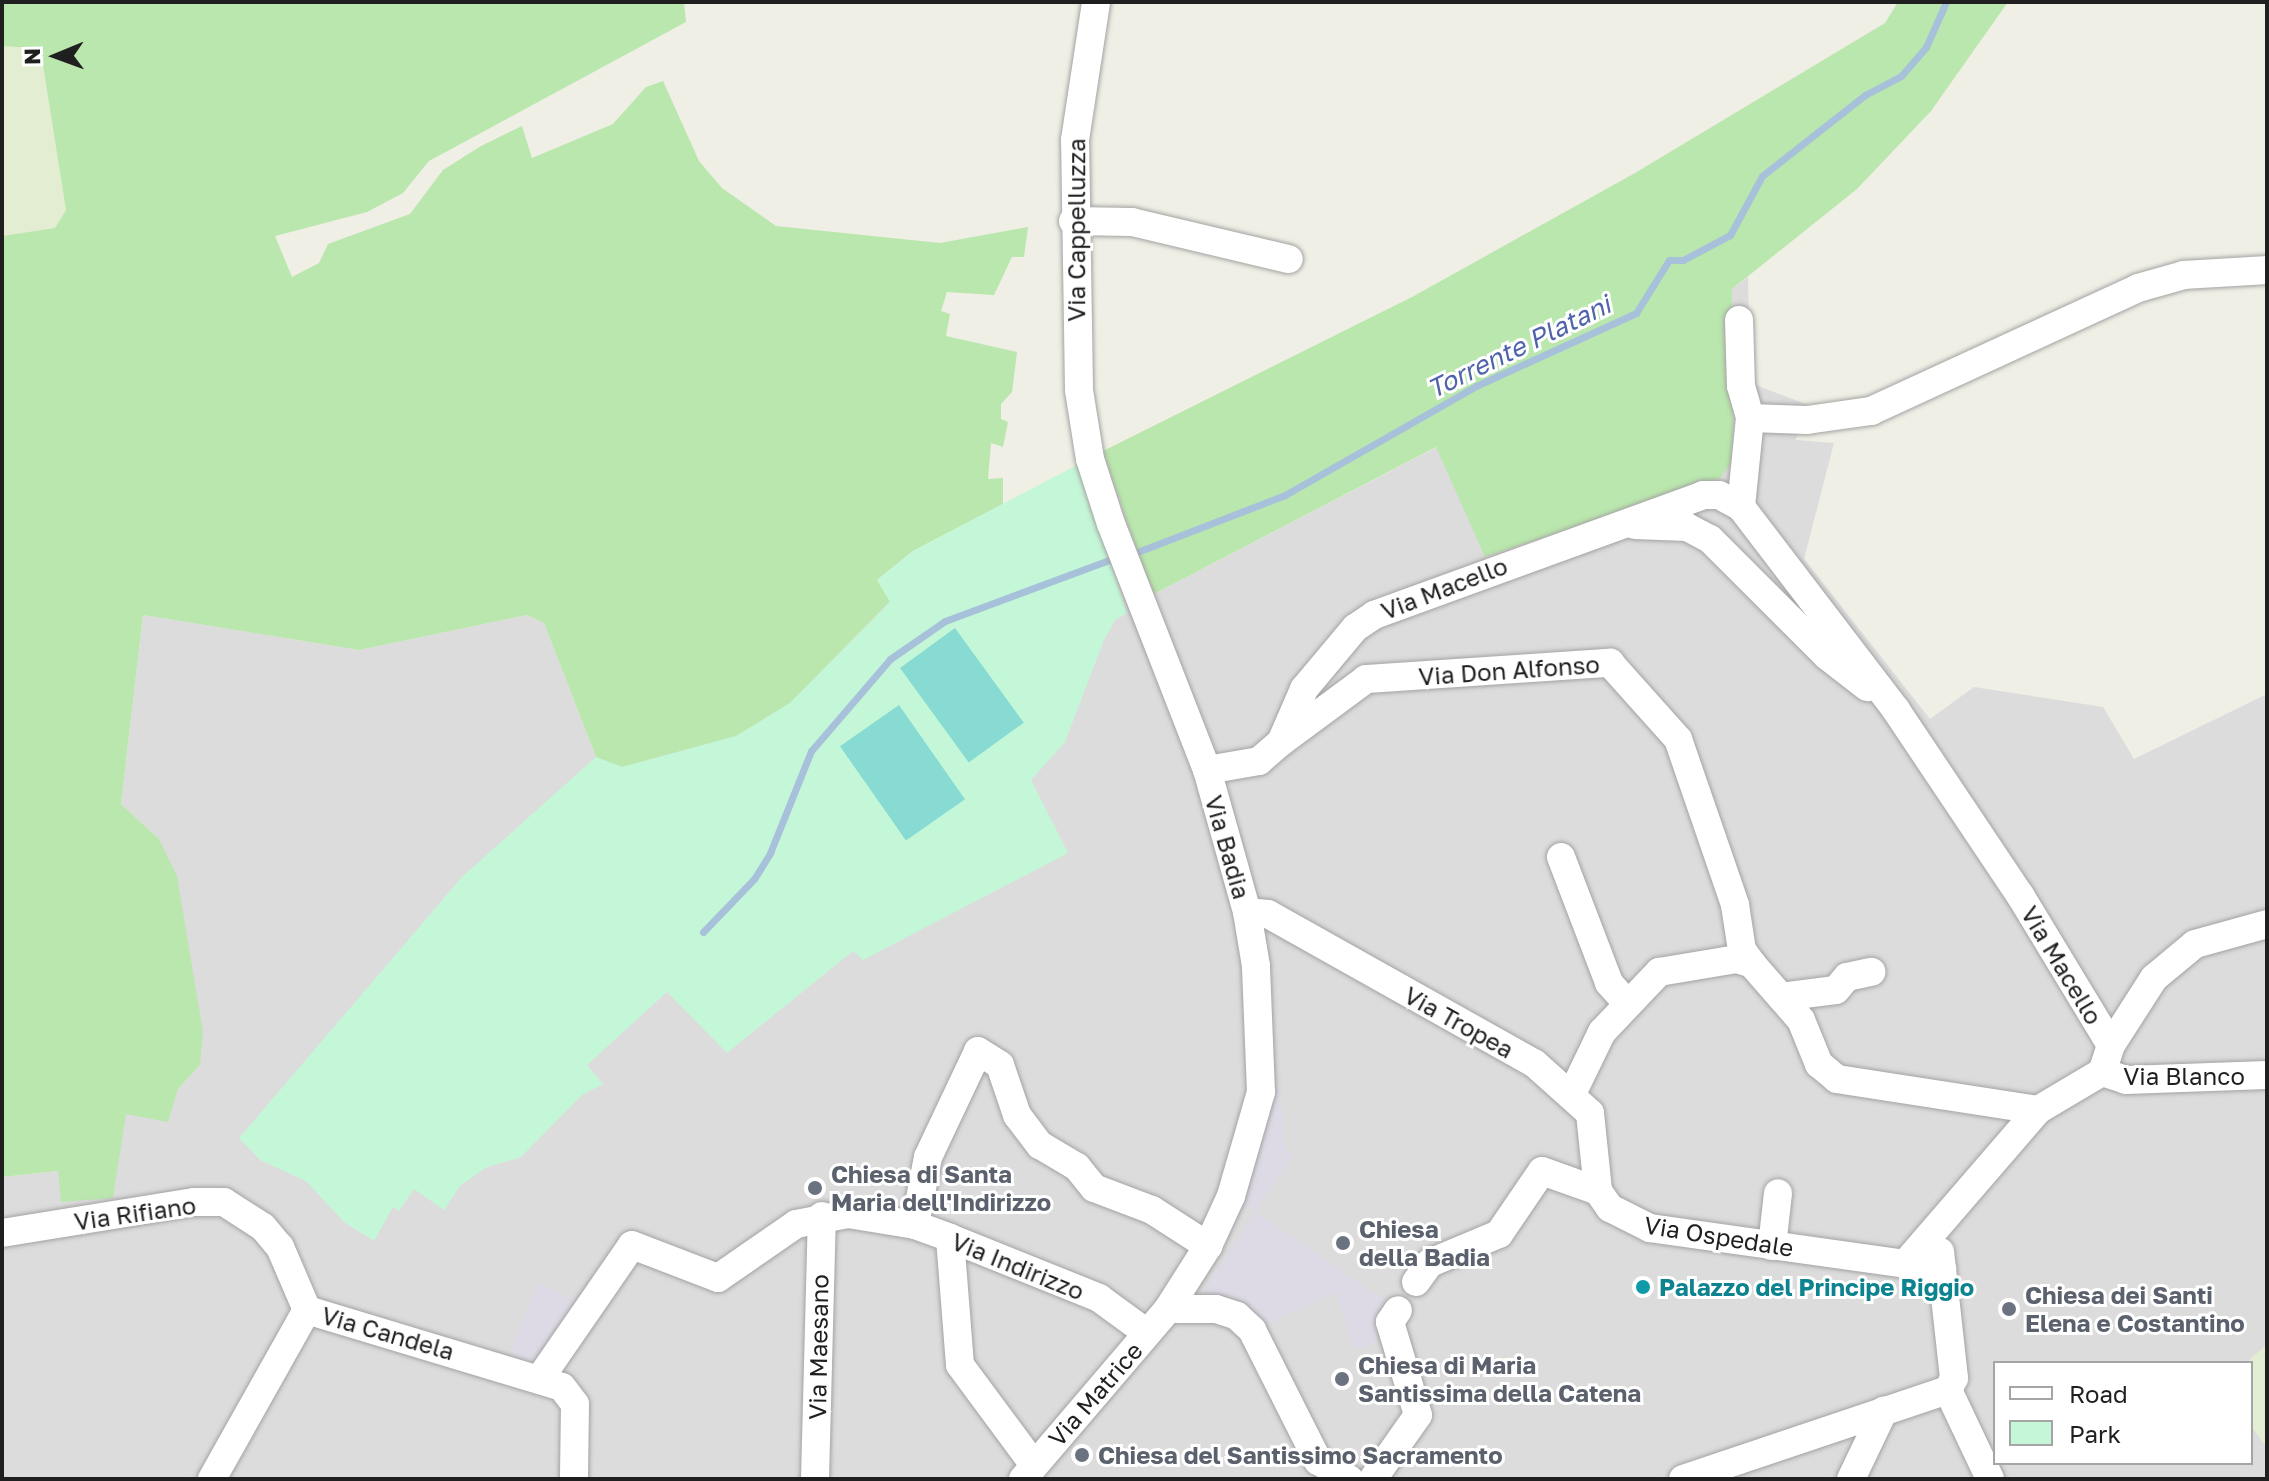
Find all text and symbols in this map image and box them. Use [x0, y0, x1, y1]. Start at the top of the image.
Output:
north arrow [16, 16, 96, 96]
text: N [18, 48, 45, 65]
street label: Via Cappelluzza [1062, 138, 1090, 322]
water label: Torrente Platani [1422, 289, 1616, 405]
street label: Via Macello [1377, 551, 1511, 625]
street label: Via Don Alfonso [1417, 649, 1601, 691]
street label: Via Badia [1199, 792, 1257, 902]
street label: Via Macello [2015, 901, 2109, 1029]
street label: Via Tropea [1399, 980, 1519, 1064]
street label: Via Blanco [2123, 1062, 2245, 1090]
place label: Chiesa di Santa Maria dell'Indirizzo [831, 1160, 1051, 1216]
marker: Chiesa di Santa Maria dell'Indirizzo [806, 1179, 824, 1197]
street label: Via Rifiano [72, 1190, 198, 1236]
street label: Via Ospedale [1642, 1210, 1796, 1262]
place label: Chiesa della Badia [1359, 1215, 1490, 1271]
street label: Via Indirizzo [947, 1226, 1089, 1306]
marker: Chiesa della Badia [1334, 1234, 1352, 1252]
place label: Palazzo del Principe Riggio [1659, 1273, 1974, 1301]
street label: Via Maesano [802, 1274, 834, 1420]
marker: Palazzo del Principe Riggio [1634, 1278, 1652, 1296]
place label: Chiesa dei Santi Elena e Costantino [2025, 1281, 2245, 1337]
street label: Via Candela [318, 1300, 458, 1366]
marker: Chiesa dei Santi Elena e Costantino [2000, 1300, 2018, 1318]
street label: Via Matrice [1042, 1336, 1148, 1452]
place label: Chiesa di Maria Santissima della Catena [1358, 1351, 1641, 1407]
legend [1993, 1361, 2253, 1465]
marker: Chiesa di Maria Santissima della Catena [1333, 1370, 1351, 1388]
text: Road [2069, 1379, 2128, 1408]
text: Park [2069, 1419, 2121, 1448]
place label: Chiesa del Santissimo Sacramento [1098, 1441, 1503, 1469]
marker: Chiesa del Santissimo Sacramento [1073, 1446, 1091, 1464]

